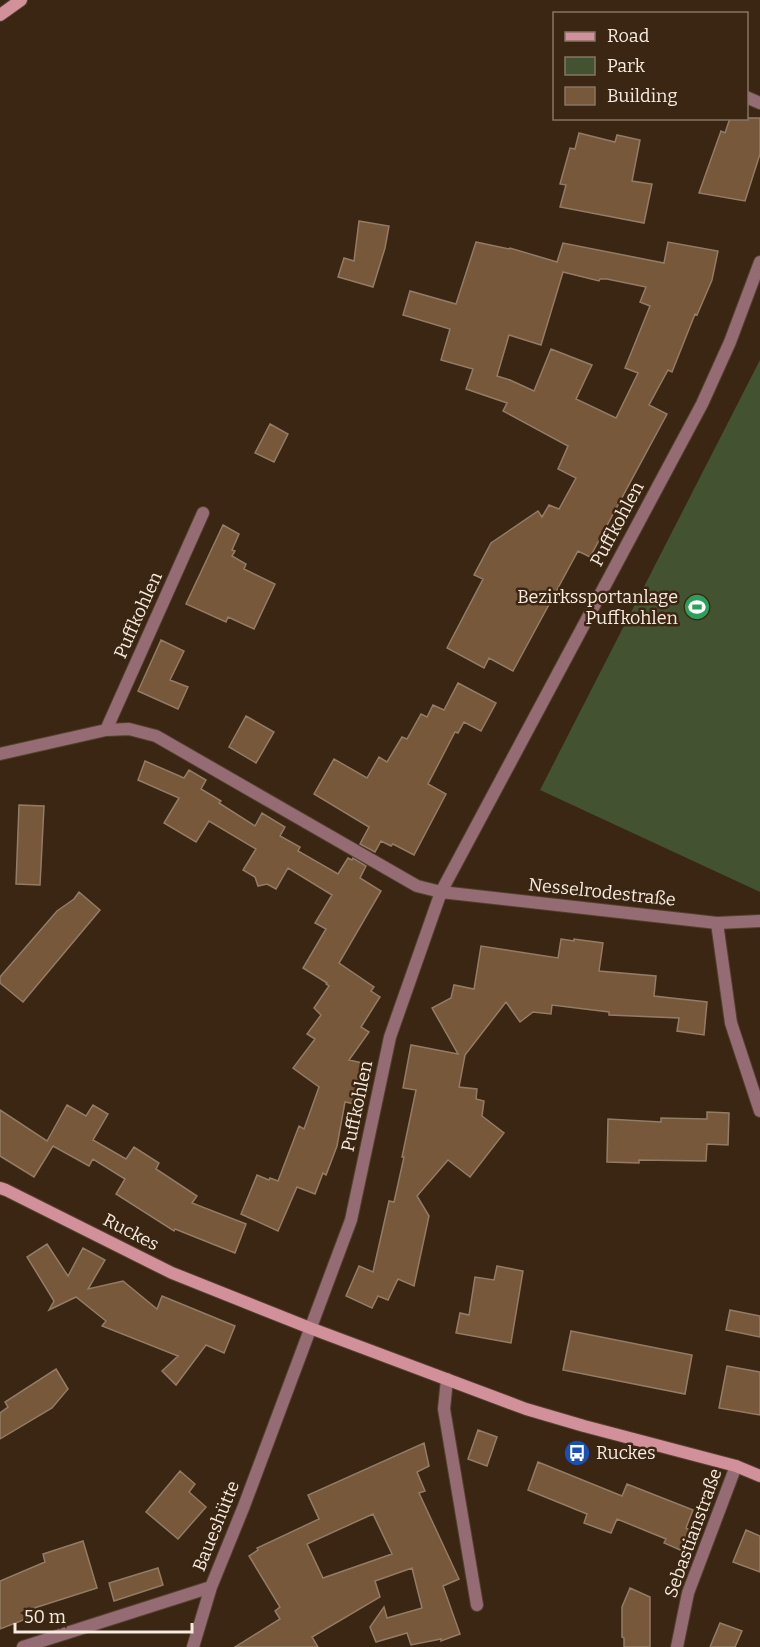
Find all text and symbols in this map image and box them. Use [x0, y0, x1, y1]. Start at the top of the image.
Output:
legend [553, 12, 748, 120]
text: Road [607, 25, 650, 47]
text: Park [607, 55, 646, 77]
text: Building [607, 85, 678, 107]
street label: Puffkohlen [586, 478, 649, 570]
street label: Puffkohlen [109, 568, 167, 662]
place label: Bezirkssportanlage Puffkohlen [517, 586, 679, 629]
sports icon: Bezirkssportanlage Puffkohlen [682, 592, 712, 622]
street label: Nesselrodestraße [527, 873, 677, 911]
street label: Puffkohlen [337, 1058, 377, 1153]
street label: Ruckes [99, 1209, 163, 1255]
bus stop icon: Ruckes [562, 1438, 592, 1468]
place label: Ruckes [596, 1442, 656, 1464]
street label: Sebastianstraße [659, 1465, 727, 1601]
street label: Baueshütte [188, 1478, 244, 1574]
scale bar [15, 1596, 192, 1634]
text: 50 m [24, 1606, 66, 1628]

